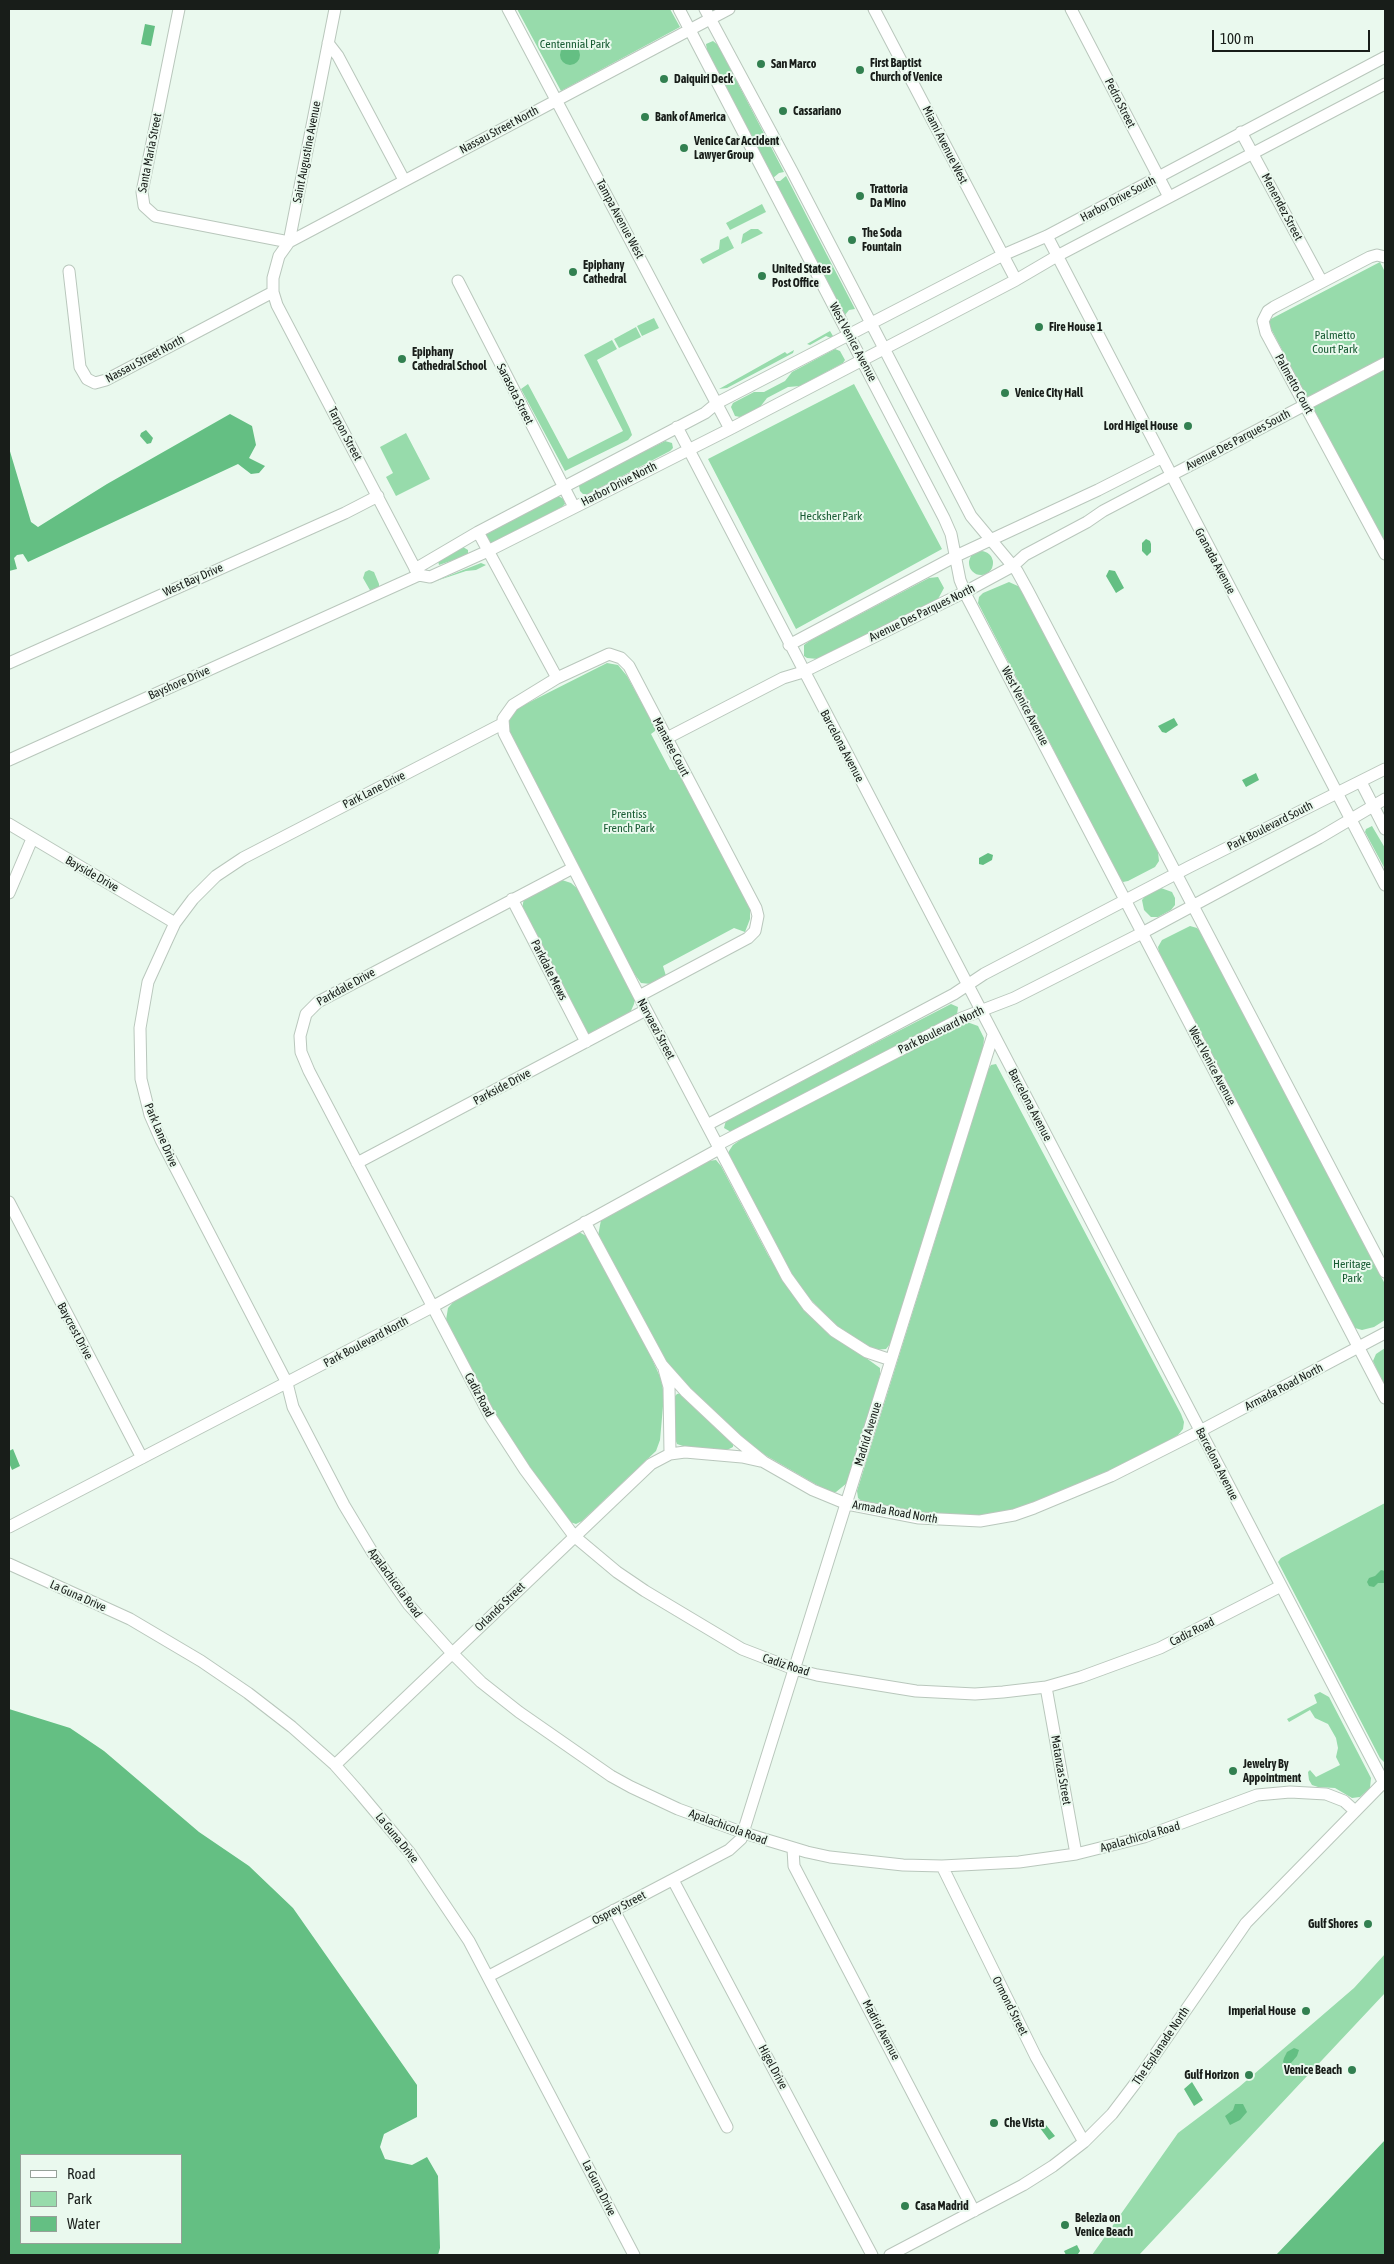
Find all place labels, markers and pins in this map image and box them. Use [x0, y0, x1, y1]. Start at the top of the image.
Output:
place label: First Baptist Church of Venice [870, 56, 942, 84]
place label: San Marco [771, 57, 816, 71]
marker: San Marco [755, 58, 767, 70]
marker: First Baptist Church of Venice [854, 64, 866, 76]
place label: Daiquiri Deck [674, 72, 733, 86]
marker: Daiquiri Deck [658, 73, 670, 85]
place label: Cassariano [793, 104, 841, 118]
marker: Cassariano [777, 105, 789, 117]
place label: Bank of America [655, 110, 726, 124]
marker: Bank of America [639, 111, 651, 123]
place label: Venice Car Accident Lawyer Group [694, 134, 779, 162]
marker: Venice Car Accident Lawyer Group [678, 142, 690, 154]
place label: Trattoria Da Mino [870, 182, 908, 210]
marker: Trattoria Da Mino [854, 190, 866, 202]
place label: The Soda Fountain [862, 226, 902, 254]
marker: The Soda Fountain [846, 234, 858, 246]
place label: Epiphany Cathedral [583, 258, 626, 286]
place label: United States Post Office [772, 262, 831, 290]
marker: Epiphany Cathedral [567, 266, 579, 278]
marker: United States Post Office [756, 270, 768, 282]
place label: Fire House 1 [1049, 320, 1103, 334]
marker: Fire House 1 [1033, 321, 1045, 333]
place label: Epiphany Cathedral School [412, 345, 487, 373]
marker: Epiphany Cathedral School [396, 353, 408, 365]
place label: Venice City Hall [1015, 386, 1083, 400]
marker: Venice City Hall [999, 387, 1011, 399]
place label: Lord Higel House [1104, 419, 1178, 433]
marker: Lord Higel House [1182, 420, 1194, 432]
place label: Jewelry By Appointment [1243, 1757, 1301, 1785]
marker: Jewelry By Appointment [1227, 1765, 1239, 1777]
place label: Gulf Shores [1308, 1917, 1358, 1931]
marker: Gulf Shores [1362, 1918, 1374, 1930]
place label: Imperial House [1228, 2004, 1296, 2018]
marker: Imperial House [1300, 2005, 1312, 2017]
place label: Venice Beach [1284, 2063, 1342, 2077]
marker: Venice Beach [1346, 2064, 1358, 2076]
place label: Gulf Horizon [1184, 2068, 1239, 2082]
marker: Gulf Horizon [1243, 2069, 1255, 2081]
place label: Che Vista [1004, 2116, 1044, 2130]
marker: Che Vista [988, 2117, 1000, 2129]
place label: Casa Madrid [915, 2199, 969, 2213]
marker: Casa Madrid [899, 2200, 911, 2212]
place label: Belezia on Venice Beach [1075, 2211, 1133, 2239]
marker: Belezia on Venice Beach [1059, 2219, 1071, 2231]

